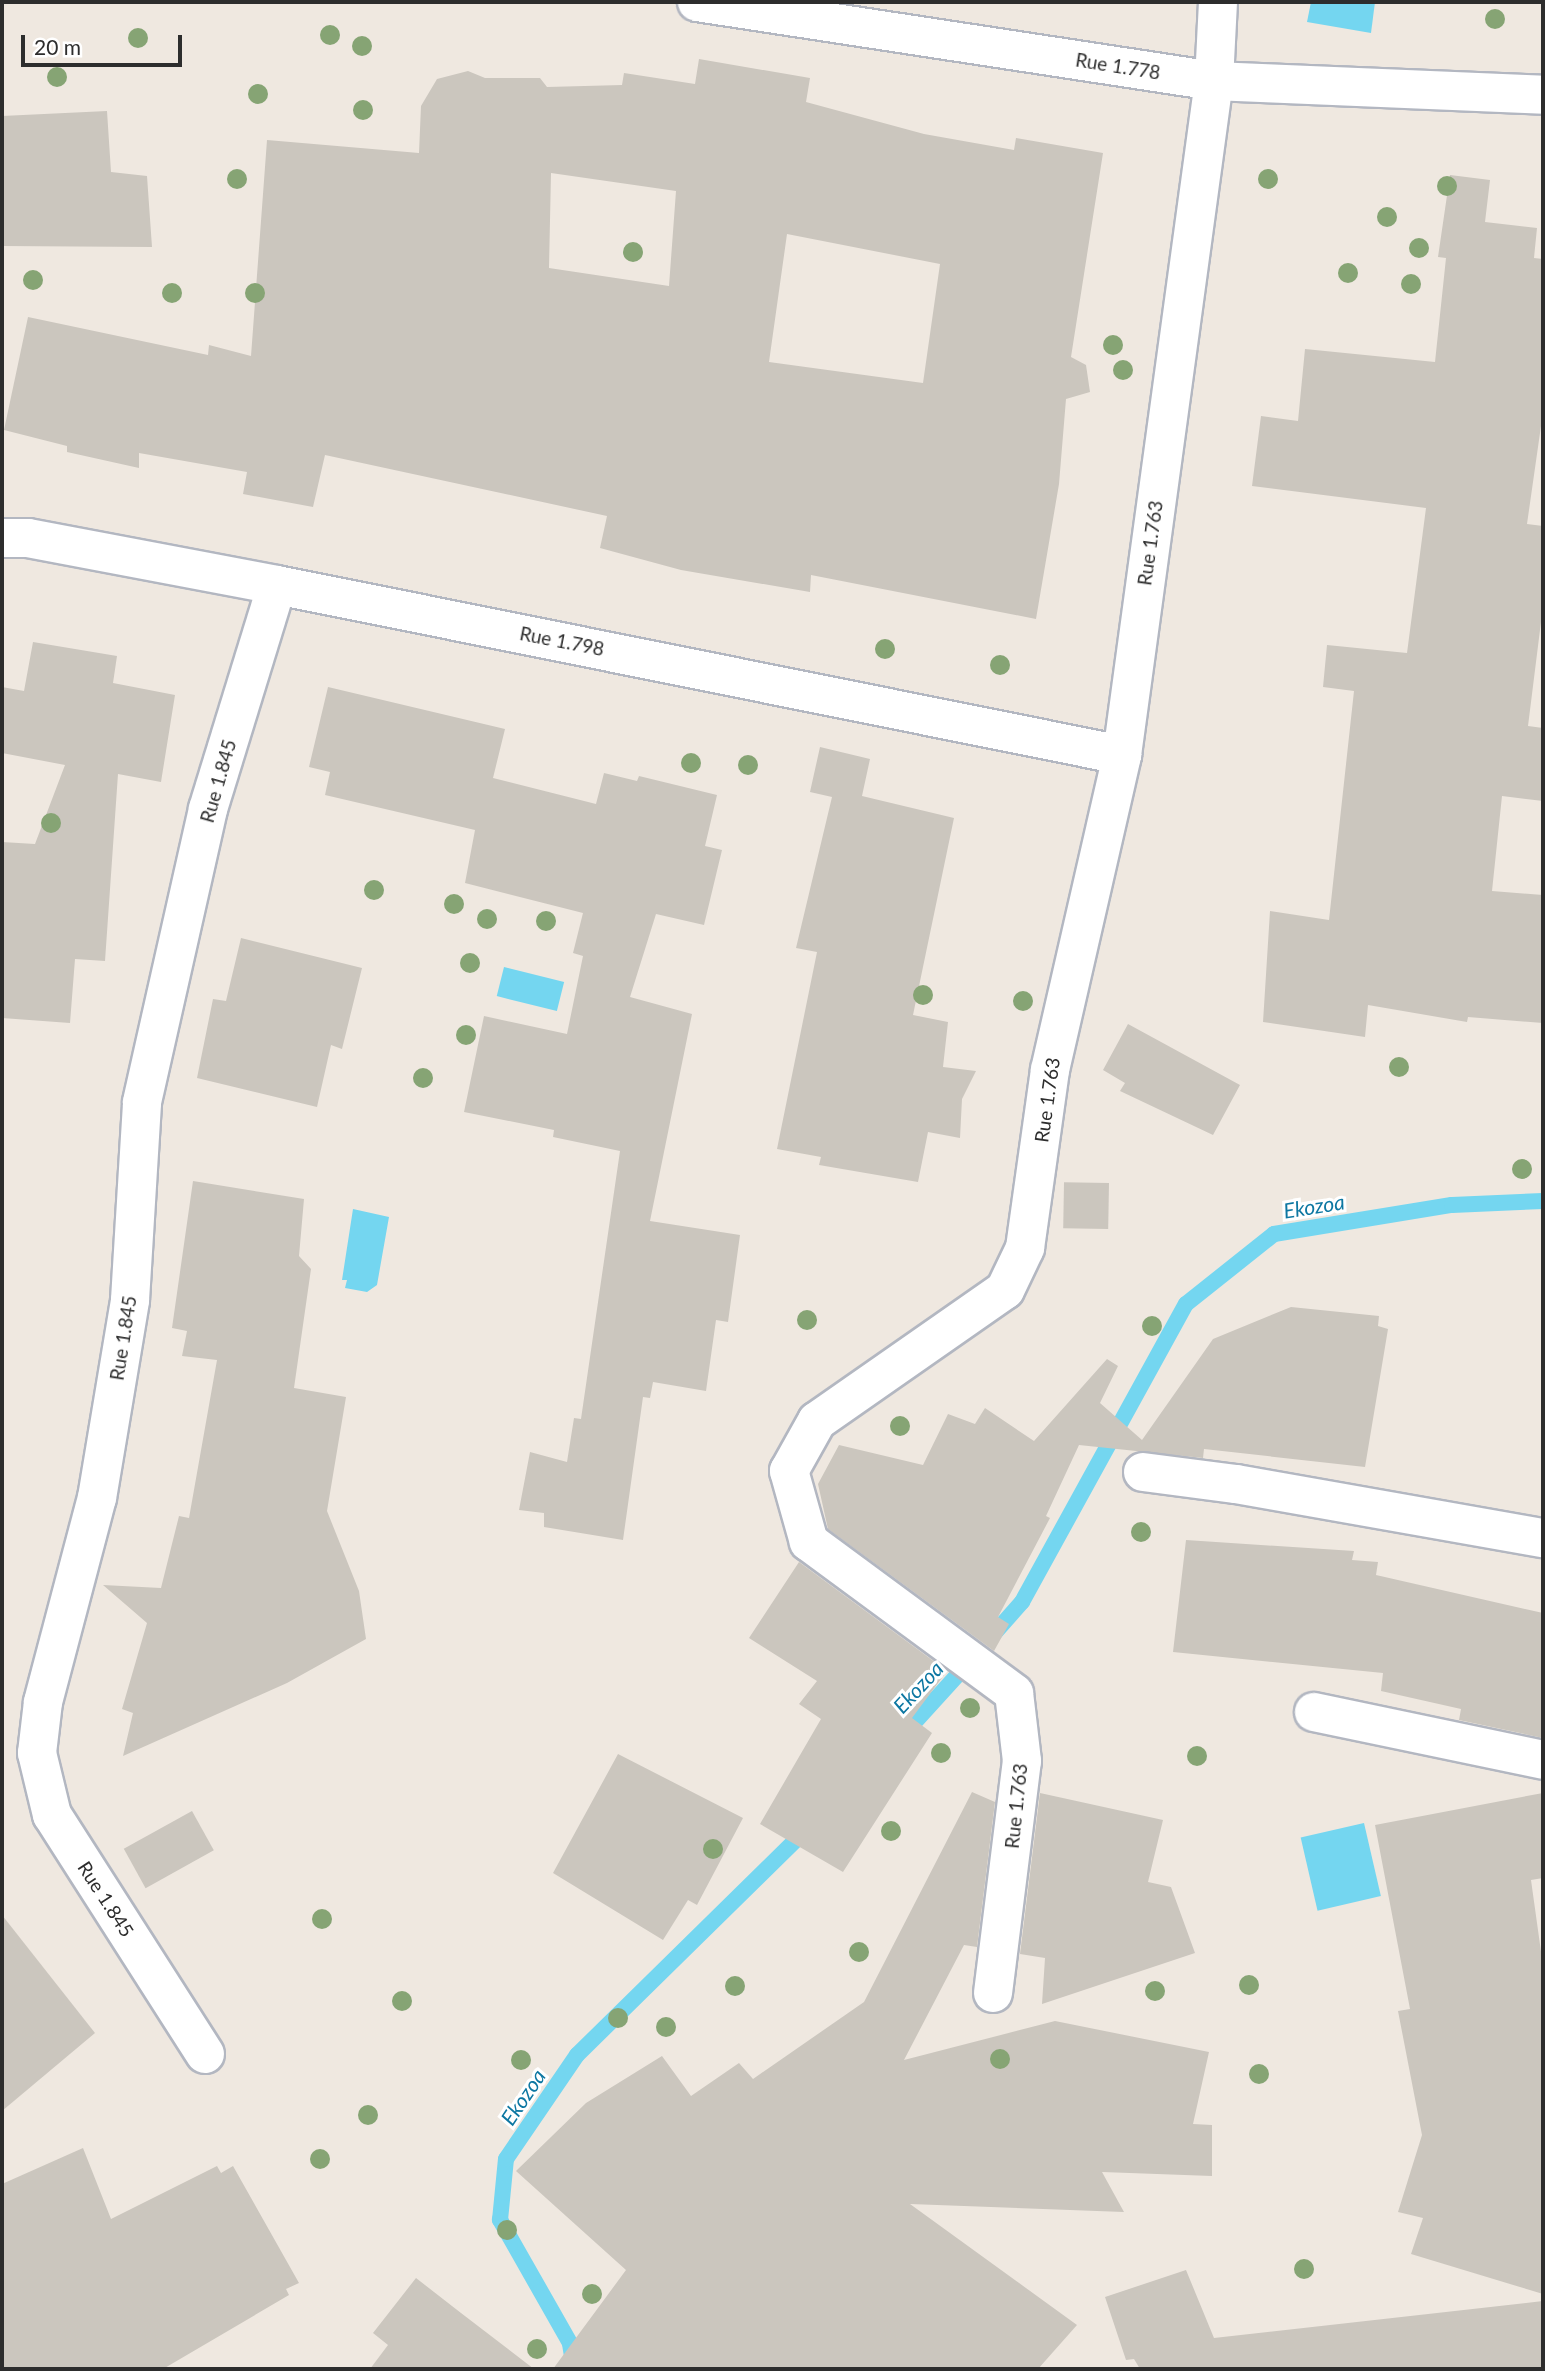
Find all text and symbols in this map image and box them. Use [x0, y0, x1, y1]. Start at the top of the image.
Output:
scale bar [24, 21, 186, 65]
text: 20 m [34, 34, 81, 59]
street label: Rue 1.778 [1074, 48, 1162, 84]
street label: Rue 1.763 [1133, 499, 1167, 587]
street label: Rue 1.798 [518, 622, 606, 660]
street label: Rue 1.845 [195, 737, 241, 825]
street label: Rue 1.763 [1030, 1056, 1064, 1144]
water label: Ekozoa [1282, 1189, 1346, 1223]
street label: Rue 1.845 [105, 1294, 141, 1382]
water label: Ekozoa [888, 1656, 948, 1718]
street label: Rue 1.763 [1000, 1762, 1032, 1850]
street label: Rue 1.845 [73, 1857, 139, 1941]
water label: Ekozoa [495, 2064, 551, 2130]

